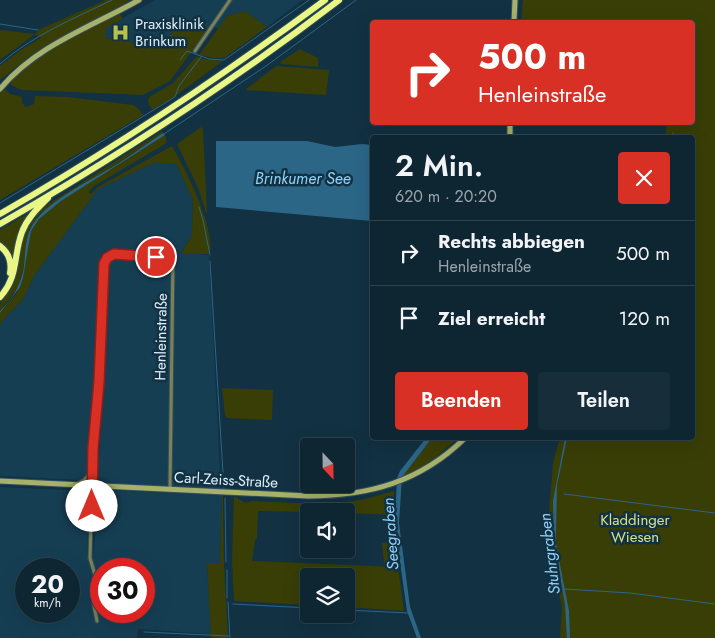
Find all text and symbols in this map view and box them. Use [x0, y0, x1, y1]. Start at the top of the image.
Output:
place label: Praxisklinik Brinkum [135, 13, 204, 52]
hospital icon: Praxisklinik Brinkum [111, 23, 131, 43]
text: 500 m [478, 32, 586, 82]
icon: right [395, 40, 460, 105]
text: Henleinstraße [478, 78, 606, 110]
text: 2 Min. [395, 144, 483, 187]
button: close [618, 152, 670, 204]
water label: Brinkumer See [255, 167, 351, 190]
text: 620 m · 20:20 [395, 185, 497, 208]
text: Rechts abbiegen [438, 228, 585, 255]
pin [135, 236, 177, 278]
icon: right [395, 239, 423, 267]
text: 500 m [616, 240, 670, 267]
icon: arrive [142, 243, 170, 271]
text: Henleinstraße [438, 255, 531, 278]
street label: Henleinstraße [149, 293, 173, 381]
icon: arrive [395, 304, 423, 332]
text: Ziel erreicht [438, 305, 545, 332]
text: 120 m [619, 305, 670, 332]
button: Beenden [395, 372, 528, 430]
button: Teilen [538, 372, 670, 430]
north arrow [300, 438, 355, 492]
map controls [300, 438, 355, 623]
street label: Carl-Zeiss-Straße [173, 466, 279, 494]
position arrow [65, 479, 117, 531]
water label: Seegraben [376, 497, 405, 571]
button: sound [300, 503, 355, 558]
park label: Kladdinger Wiesen [600, 509, 671, 548]
water label: Stuhrgraben [533, 512, 566, 596]
speed limit sign: 30 [90, 558, 155, 623]
text: 20 [31, 566, 64, 602]
button: layers [300, 568, 355, 623]
text: km/h [34, 594, 61, 612]

